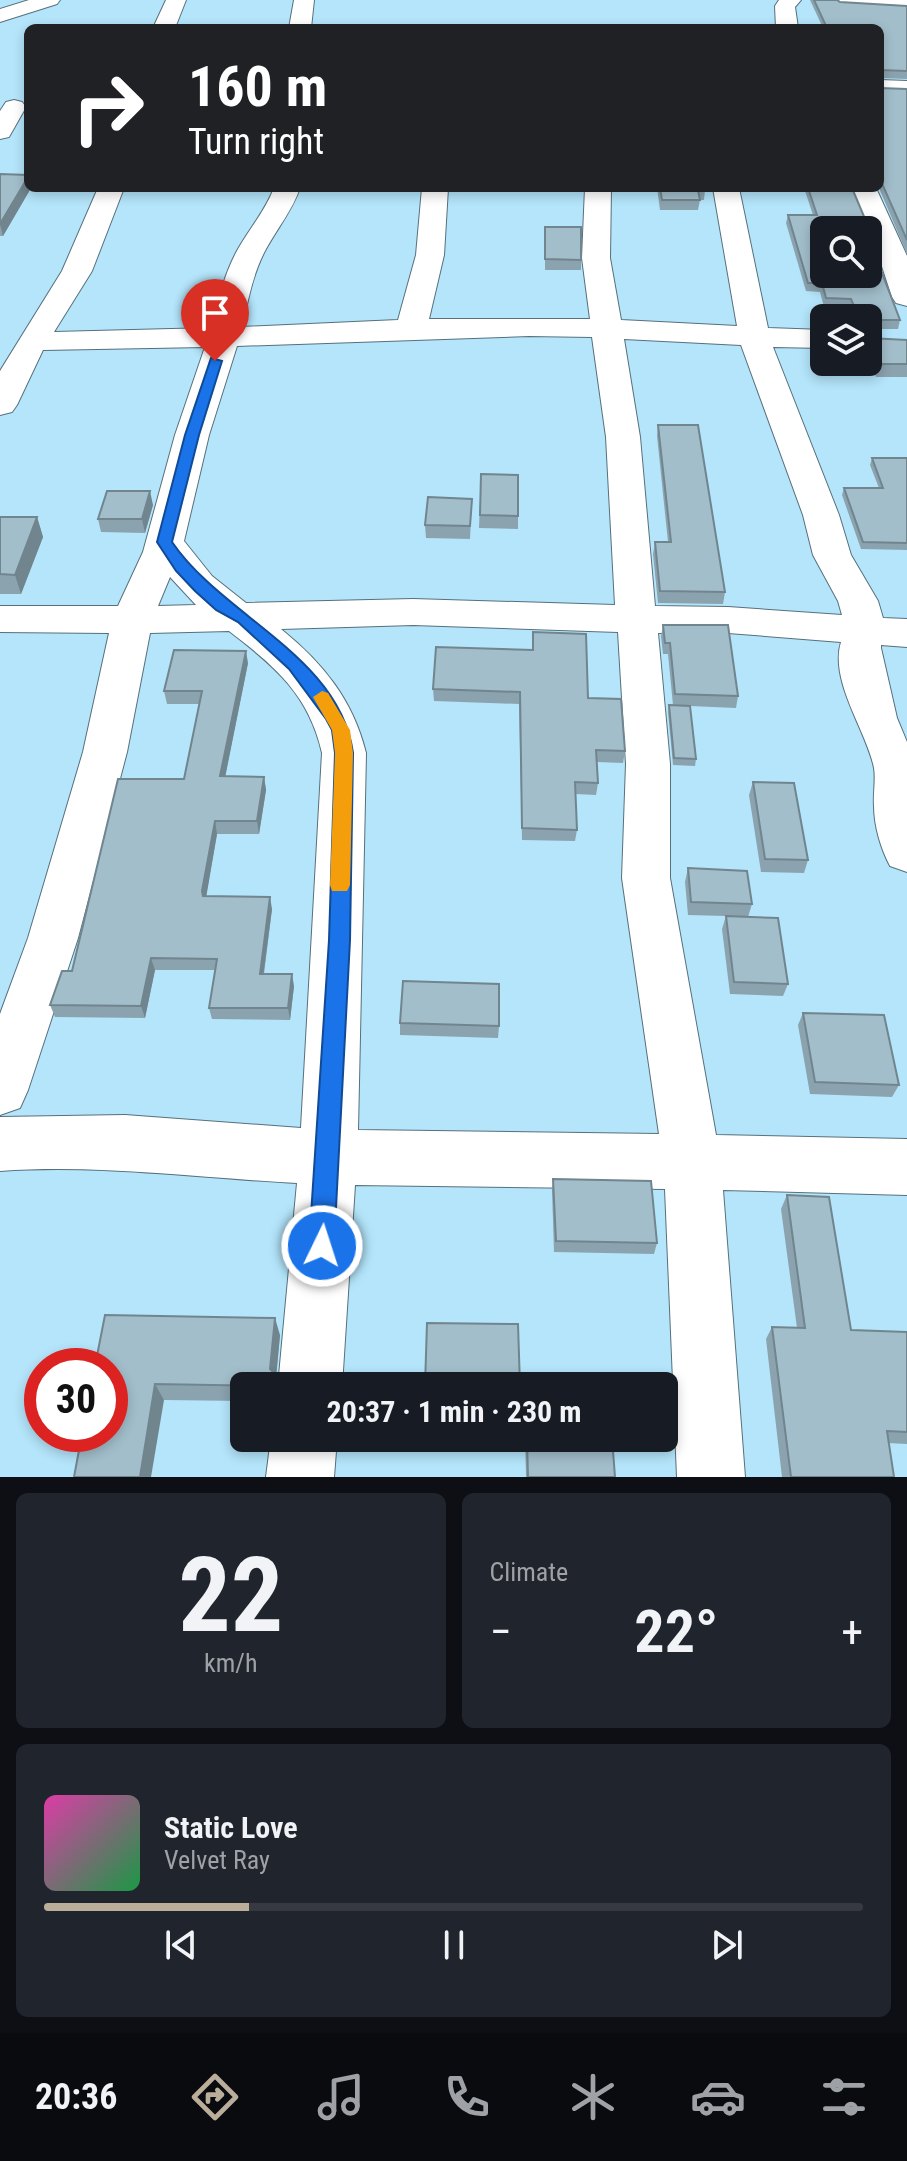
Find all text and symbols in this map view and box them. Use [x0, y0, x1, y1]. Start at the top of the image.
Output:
text: 160 m [188, 54, 327, 120]
icon: right [56, 56, 160, 160]
text: Turn right [188, 121, 324, 163]
map controls [810, 216, 882, 376]
button: search [810, 216, 882, 288]
pin [181, 279, 249, 361]
icon: arrive [193, 291, 237, 335]
button: layers [810, 304, 882, 376]
position arrow [280, 1204, 364, 1288]
speed limit sign: 30 [24, 1348, 128, 1452]
text: 20:37 · 1 min · 230 m [327, 1394, 581, 1429]
text: 22 [178, 1535, 283, 1656]
text: Climate [490, 1557, 568, 1587]
text: 22° [634, 1596, 718, 1667]
text: − [490, 1606, 512, 1658]
text: + [841, 1606, 863, 1658]
text: km/h [204, 1648, 258, 1678]
text: Static Love [164, 1810, 298, 1845]
text: Velvet Ray [164, 1845, 270, 1875]
icon: previous [159, 1923, 203, 1967]
icon: pause [432, 1923, 476, 1967]
icon: next [705, 1923, 749, 1967]
icon: directions [187, 2069, 243, 2125]
icon: music [313, 2069, 369, 2125]
icon: phone [439, 2069, 495, 2125]
icon: climate [565, 2069, 621, 2125]
icon: car [690, 2069, 746, 2125]
icon: filters [816, 2069, 872, 2125]
text: 20:36 [35, 2076, 118, 2118]

